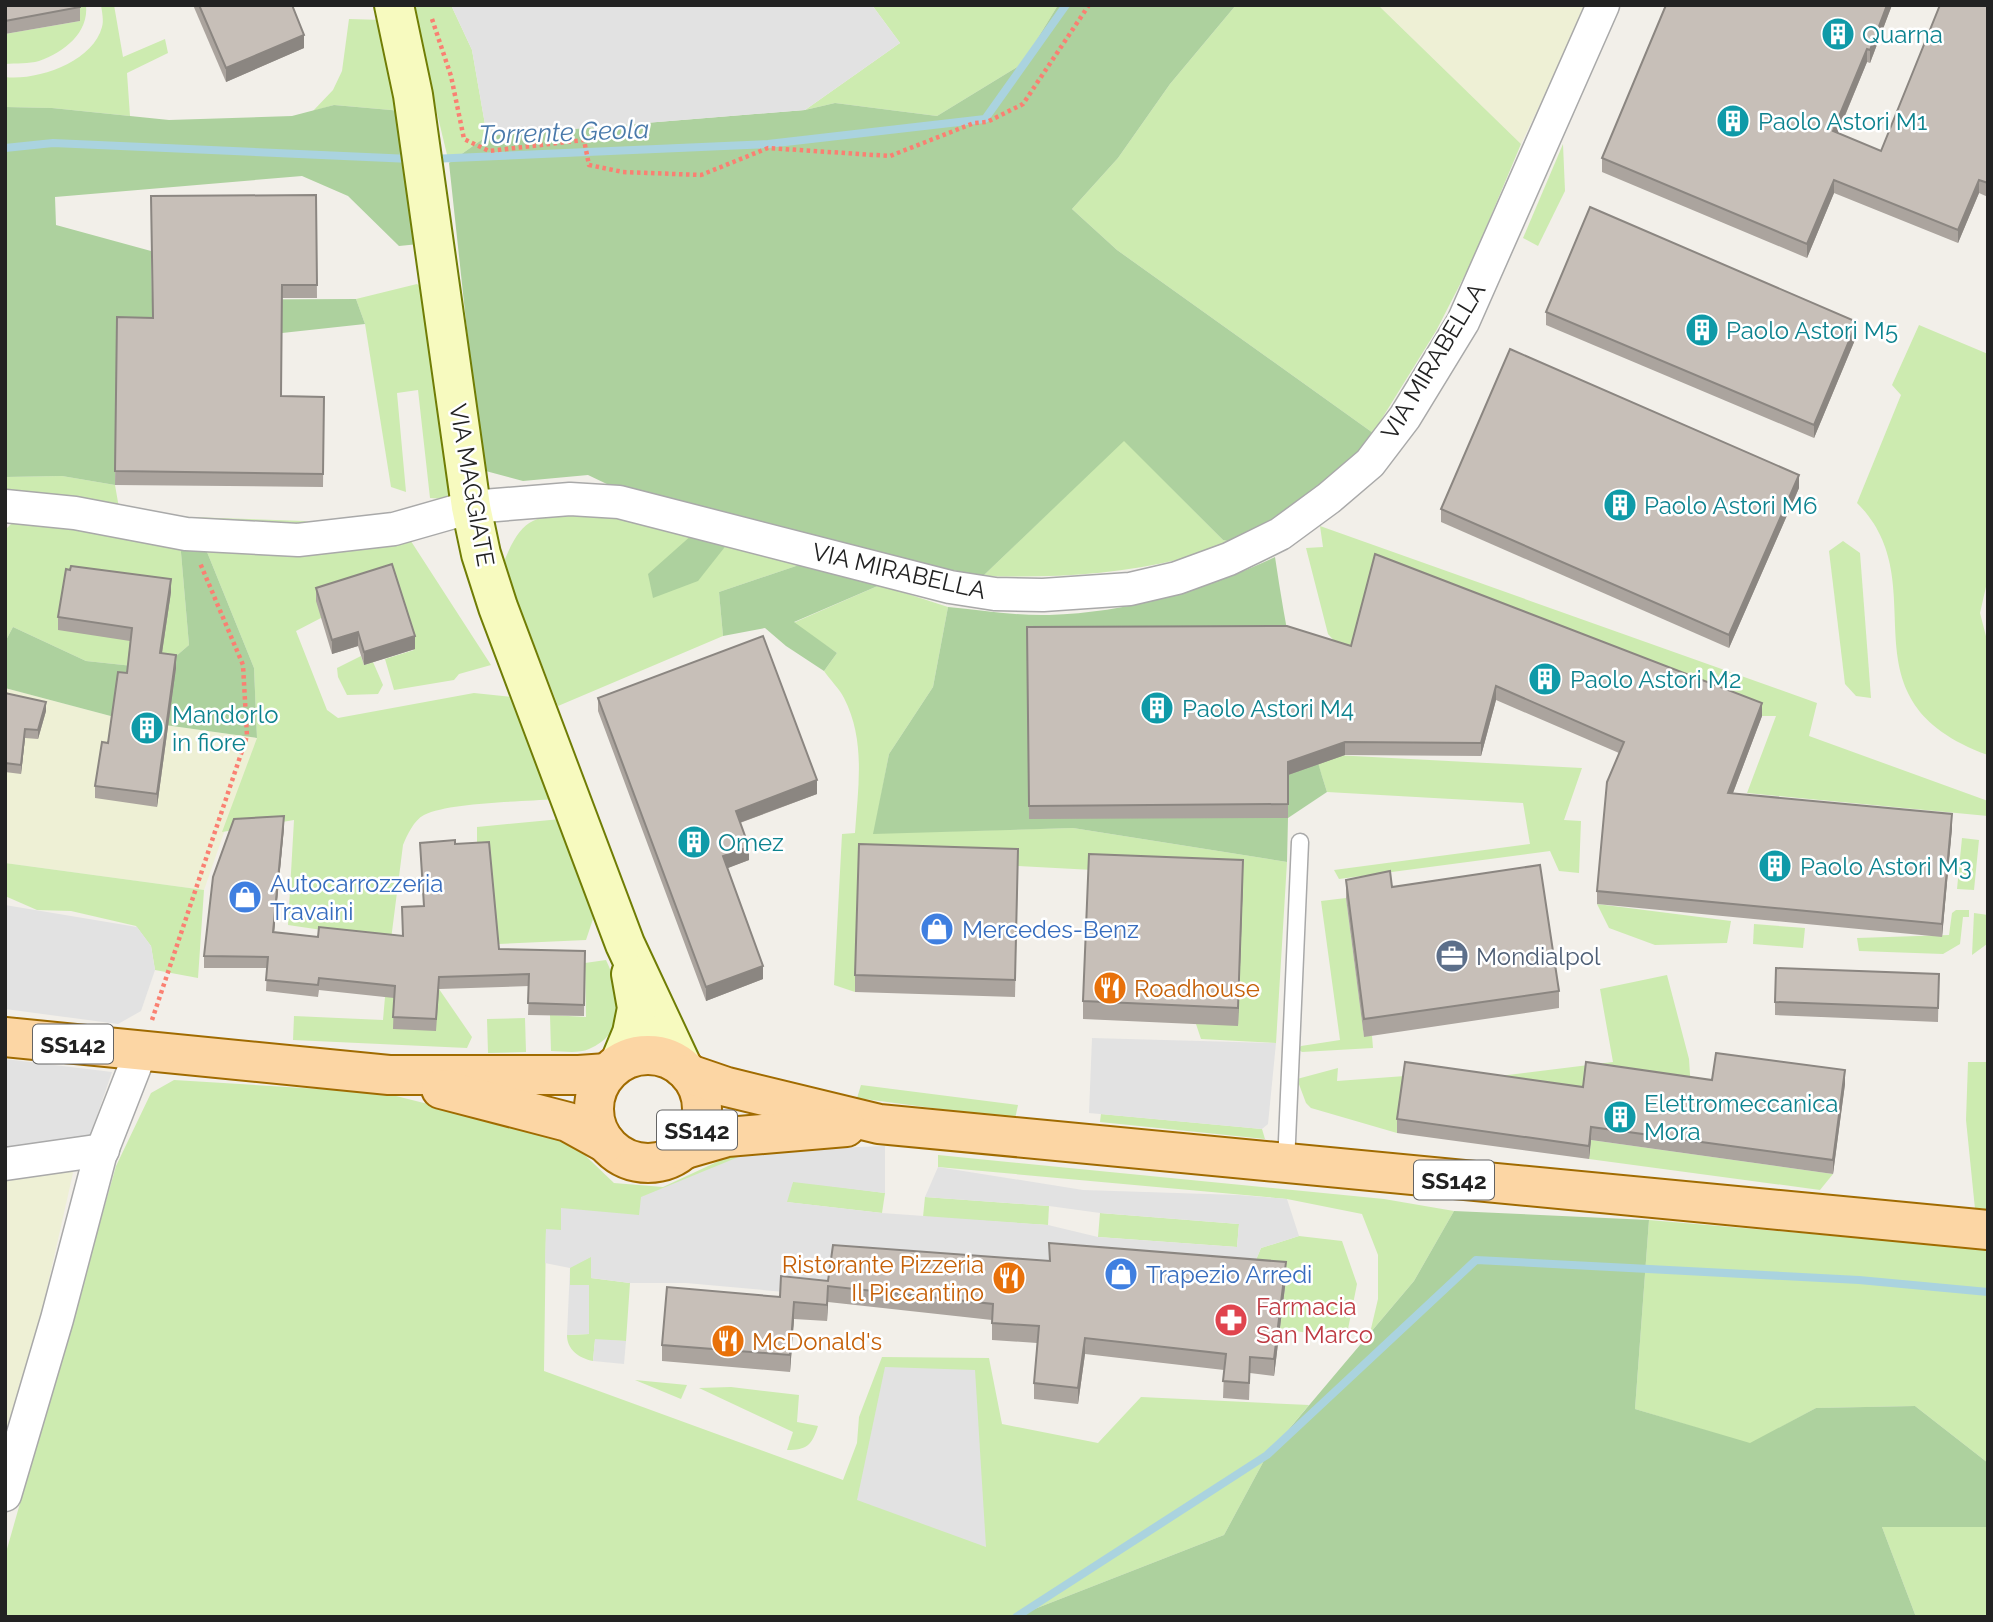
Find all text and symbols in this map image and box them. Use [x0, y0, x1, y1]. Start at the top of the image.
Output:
building icon: Quarna [1819, 15, 1857, 53]
place label: Quarna [1862, 20, 1943, 49]
building icon: Paolo Astori M1 [1714, 102, 1752, 140]
place label: Paolo Astori M1 [1758, 107, 1927, 136]
water label: Torrente Geola [478, 114, 650, 150]
street label: VIA MIRABELLA [1375, 277, 1491, 445]
building icon: Paolo Astori M5 [1683, 311, 1721, 349]
place label: Paolo Astori M5 [1726, 316, 1898, 345]
street label: VIA MAGGIATE [443, 401, 501, 569]
building icon: Paolo Astori M6 [1601, 486, 1639, 524]
place label: Paolo Astori M6 [1644, 491, 1817, 520]
street label: VIA MIRABELLA [809, 537, 989, 605]
building icon: Paolo Astori M2 [1526, 660, 1564, 698]
place label: Paolo Astori M2 [1570, 665, 1741, 694]
building icon: Paolo Astori M4 [1138, 689, 1176, 727]
place label: Paolo Astori M4 [1182, 694, 1354, 723]
place label: Mandorlo in fiore [172, 700, 278, 757]
building icon: Mandorlo in fiore [128, 709, 166, 747]
building icon: Omez [675, 823, 713, 861]
place label: Omez [718, 828, 784, 857]
building icon: Paolo Astori M3 [1756, 847, 1794, 885]
place label: Paolo Astori M3 [1800, 852, 1972, 881]
place label: Autocarrozzeria Travaini [270, 869, 443, 926]
shop icon: Autocarrozzeria Travaini [226, 878, 264, 916]
shop icon: Mercedes-Benz [918, 910, 956, 948]
place label: Mercedes-Benz [962, 915, 1139, 944]
office icon: Mondialpol [1433, 937, 1471, 975]
place label: Mondialpol [1476, 942, 1601, 971]
restaurant icon: Roadhouse [1091, 969, 1129, 1007]
place label: Roadhouse [1134, 974, 1260, 1003]
road number: SS142 [33, 1024, 113, 1064]
place label: Elettromeccanica Mora [1644, 1089, 1838, 1146]
building icon: Elettromeccanica Mora [1601, 1098, 1639, 1136]
road number: SS142 [657, 1110, 737, 1149]
road number: SS142 [1414, 1161, 1494, 1200]
place label: Ristorante Pizzeria Il Piccantino [782, 1250, 984, 1307]
shop icon: Trapezio Arredi [1102, 1255, 1140, 1293]
restaurant icon: Ristorante Pizzeria Il Piccantino [990, 1259, 1028, 1297]
place label: Trapezio Arredi [1146, 1260, 1312, 1289]
place label: Farmacia San Marco [1256, 1292, 1373, 1349]
pharmacy icon: Farmacia San Marco [1212, 1301, 1250, 1339]
restaurant icon: McDonald's [709, 1322, 747, 1360]
place label: McDonald's [752, 1327, 882, 1356]

